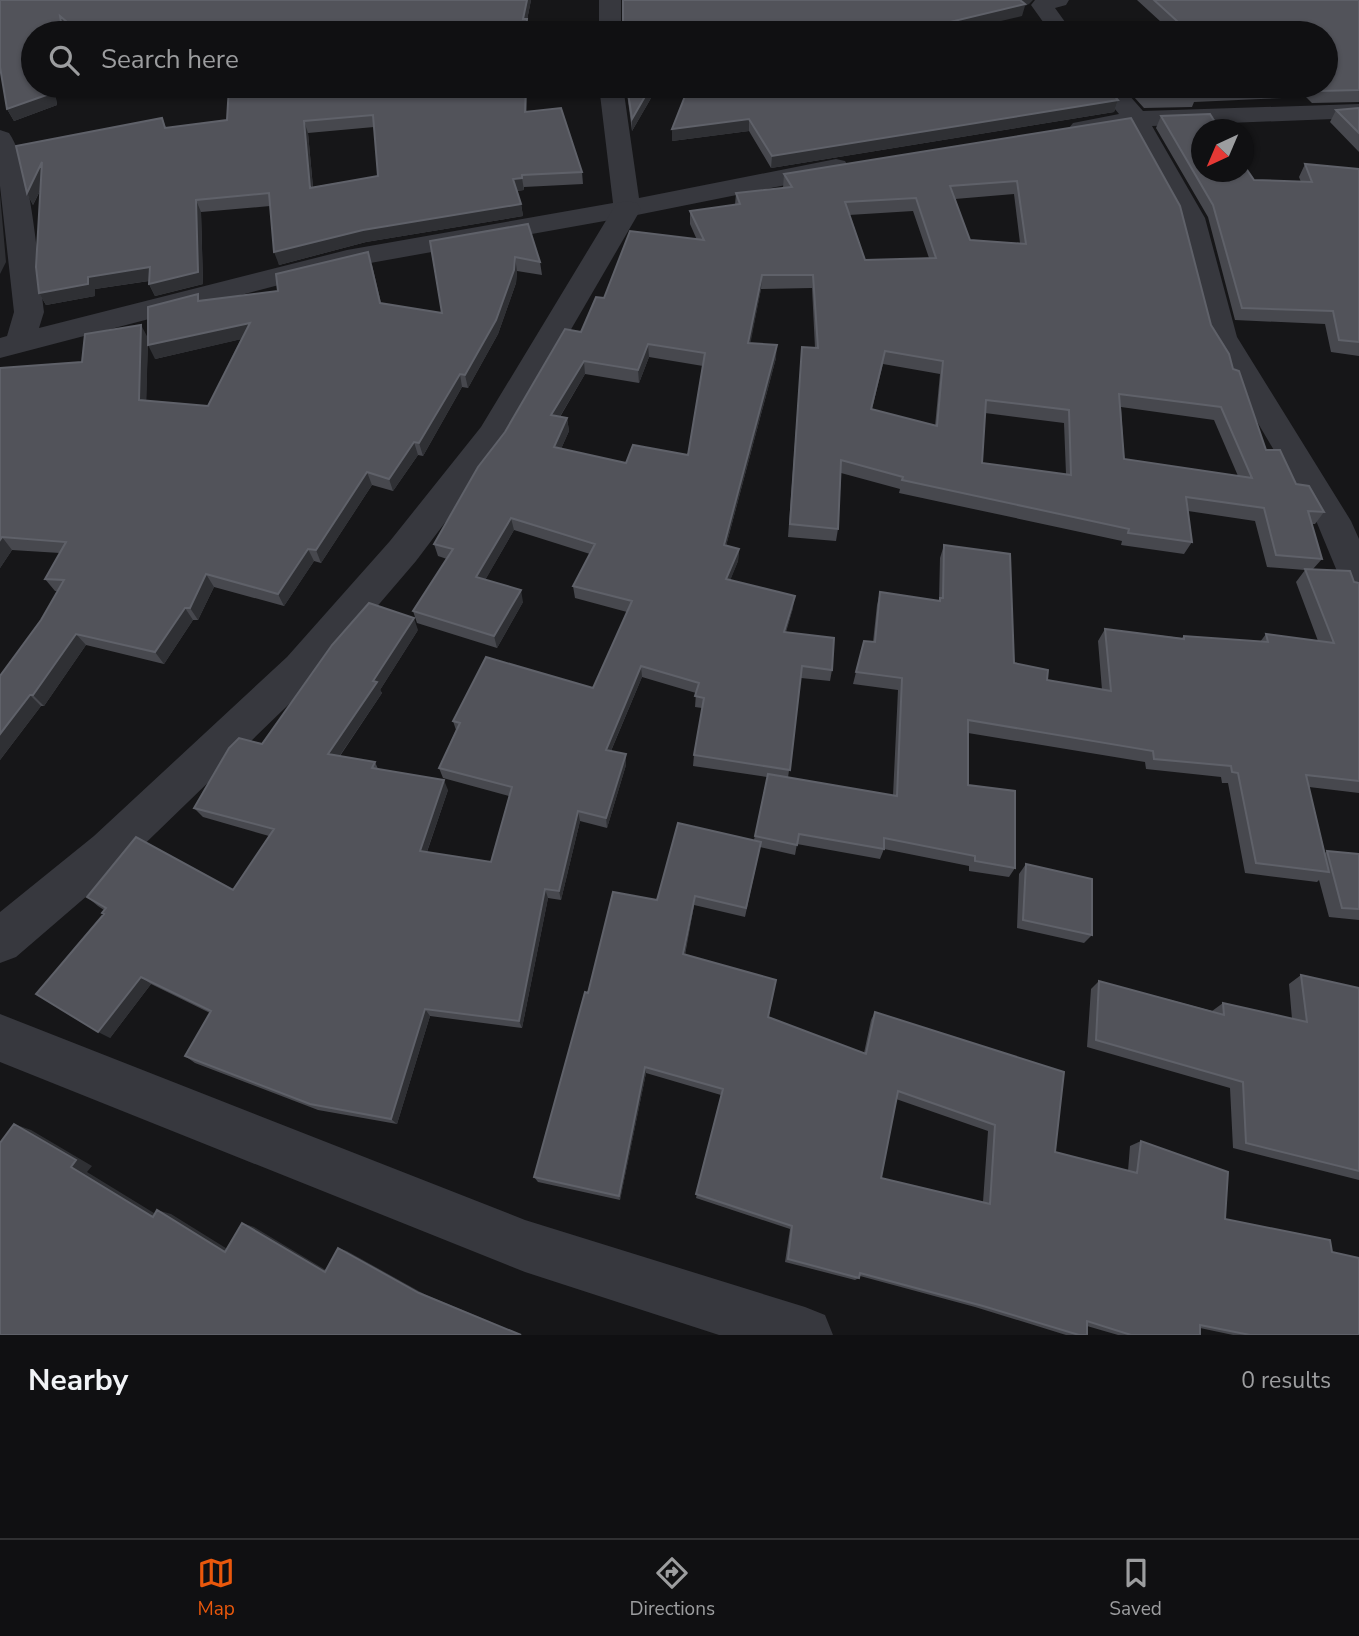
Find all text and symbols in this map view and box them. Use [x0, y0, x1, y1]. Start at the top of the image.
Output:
search box [21, 21, 1338, 98]
icon: search [45, 41, 83, 79]
text: Search here [101, 42, 239, 77]
north arrow [1191, 119, 1254, 182]
text: Nearby [28, 1360, 128, 1401]
text: 0 results [1241, 1365, 1331, 1396]
tab: Map [197, 1554, 235, 1622]
tab: Directions [629, 1554, 715, 1622]
tab: Saved [1109, 1554, 1162, 1622]

